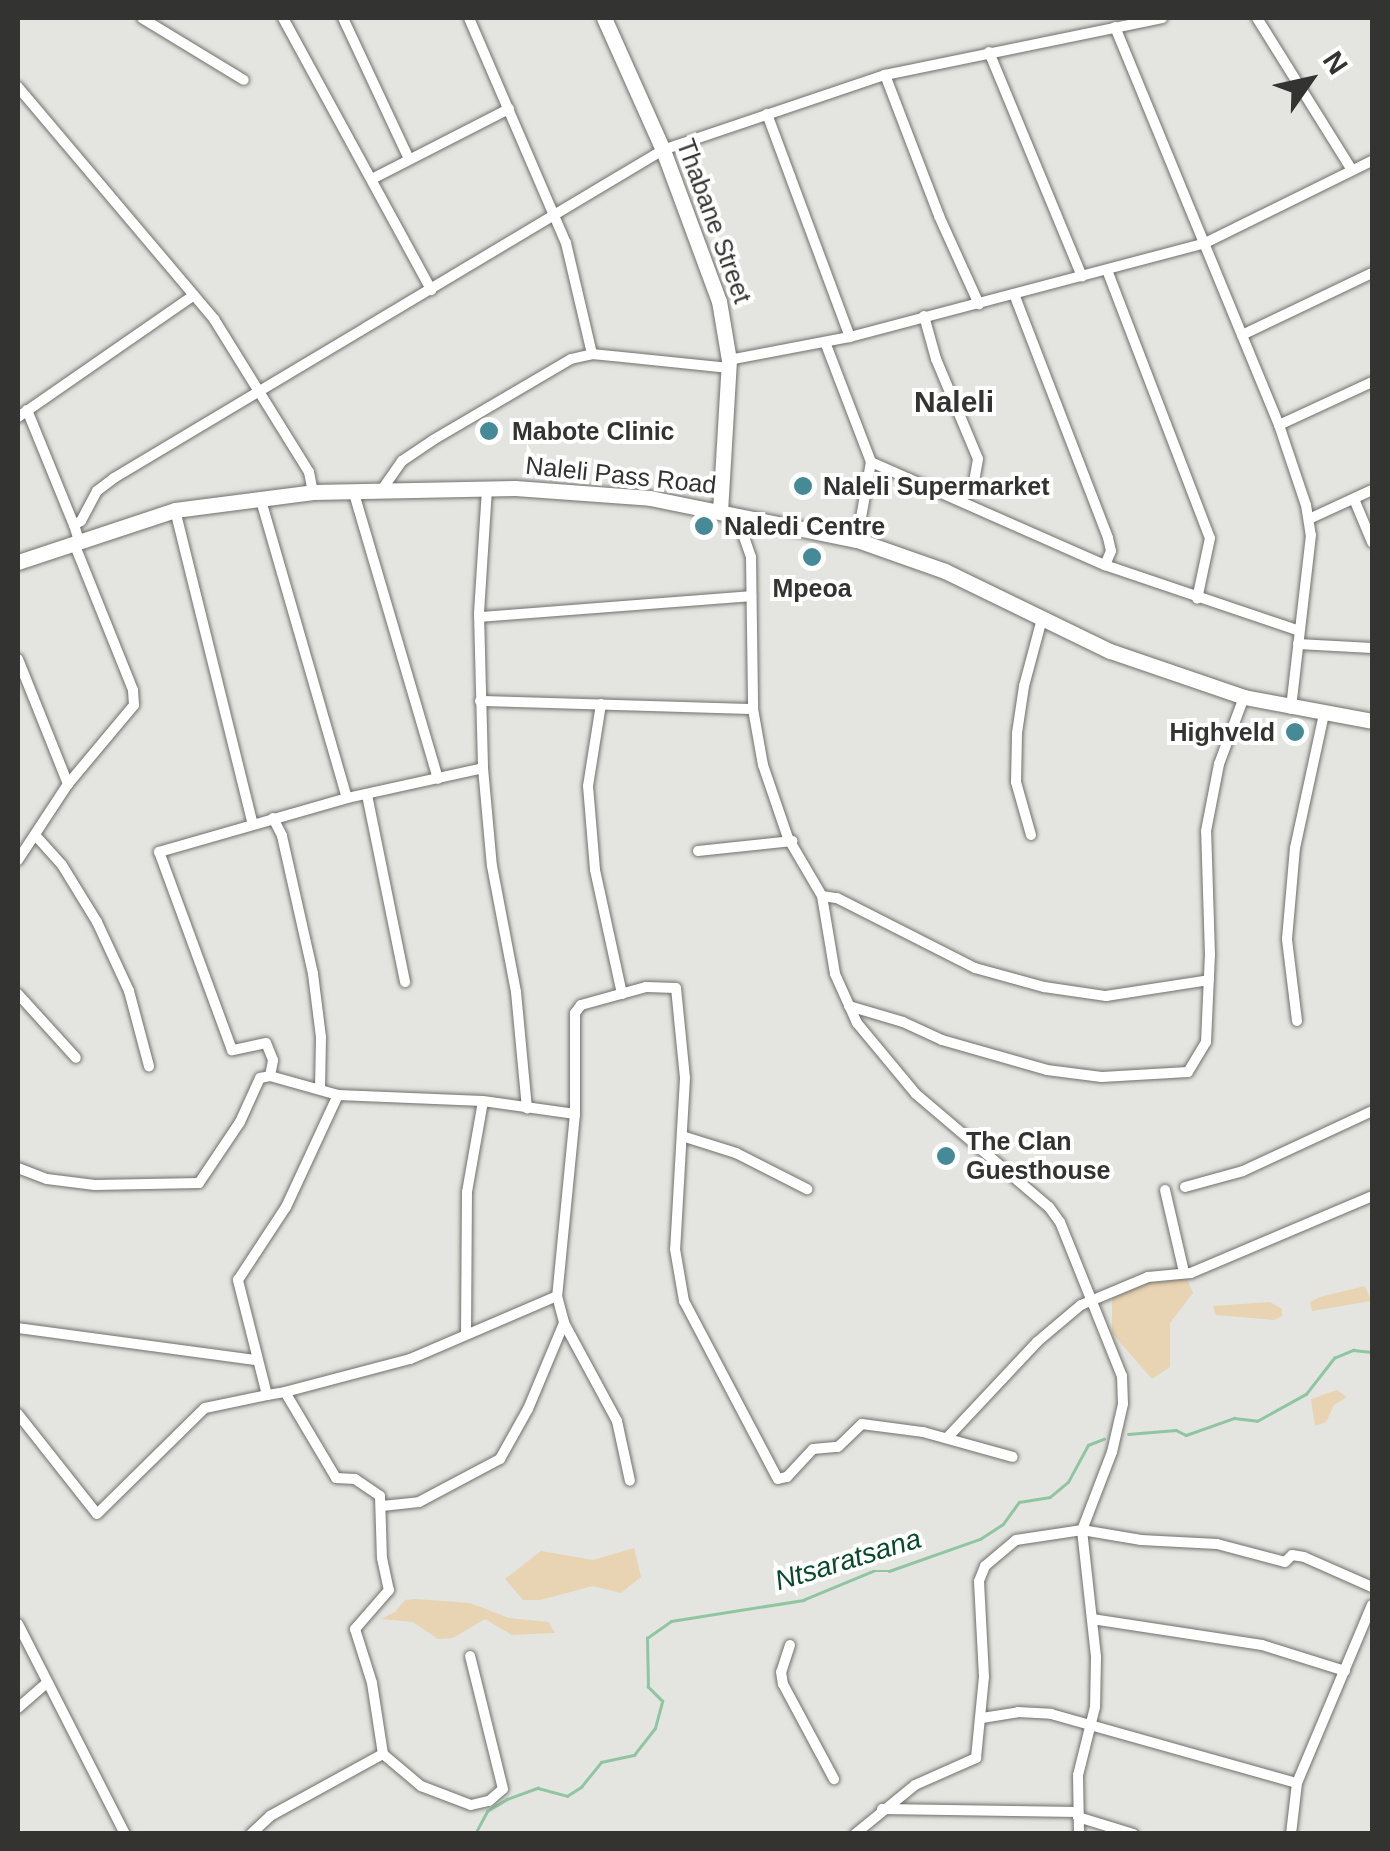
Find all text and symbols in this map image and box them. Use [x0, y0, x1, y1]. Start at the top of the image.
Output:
north arrow [1260, 30, 1360, 130]
text: N [1317, 46, 1354, 80]
street label: Thabane Street [670, 135, 758, 307]
district label: Naleli [914, 384, 994, 420]
place label: Mabote Clinic [512, 416, 675, 446]
marker: Mabote Clinic [476, 418, 502, 444]
street label: Naleli Pass Road [524, 450, 718, 500]
place label: Naleli Supermarket [823, 471, 1049, 501]
marker: Naleli Supermarket [792, 475, 814, 497]
place label: Naledi Centre [724, 511, 885, 541]
marker: Naledi Centre [693, 515, 715, 537]
marker: Mpeoa [801, 546, 823, 568]
place label: Mpeoa [772, 573, 852, 603]
place label: Highveld [1169, 717, 1275, 747]
marker: Highveld [1284, 721, 1306, 743]
place label: The Clan Guesthouse [966, 1127, 1110, 1186]
marker: The Clan Guesthouse [935, 1145, 957, 1167]
water label: Ntsaratsana [771, 1522, 925, 1598]

